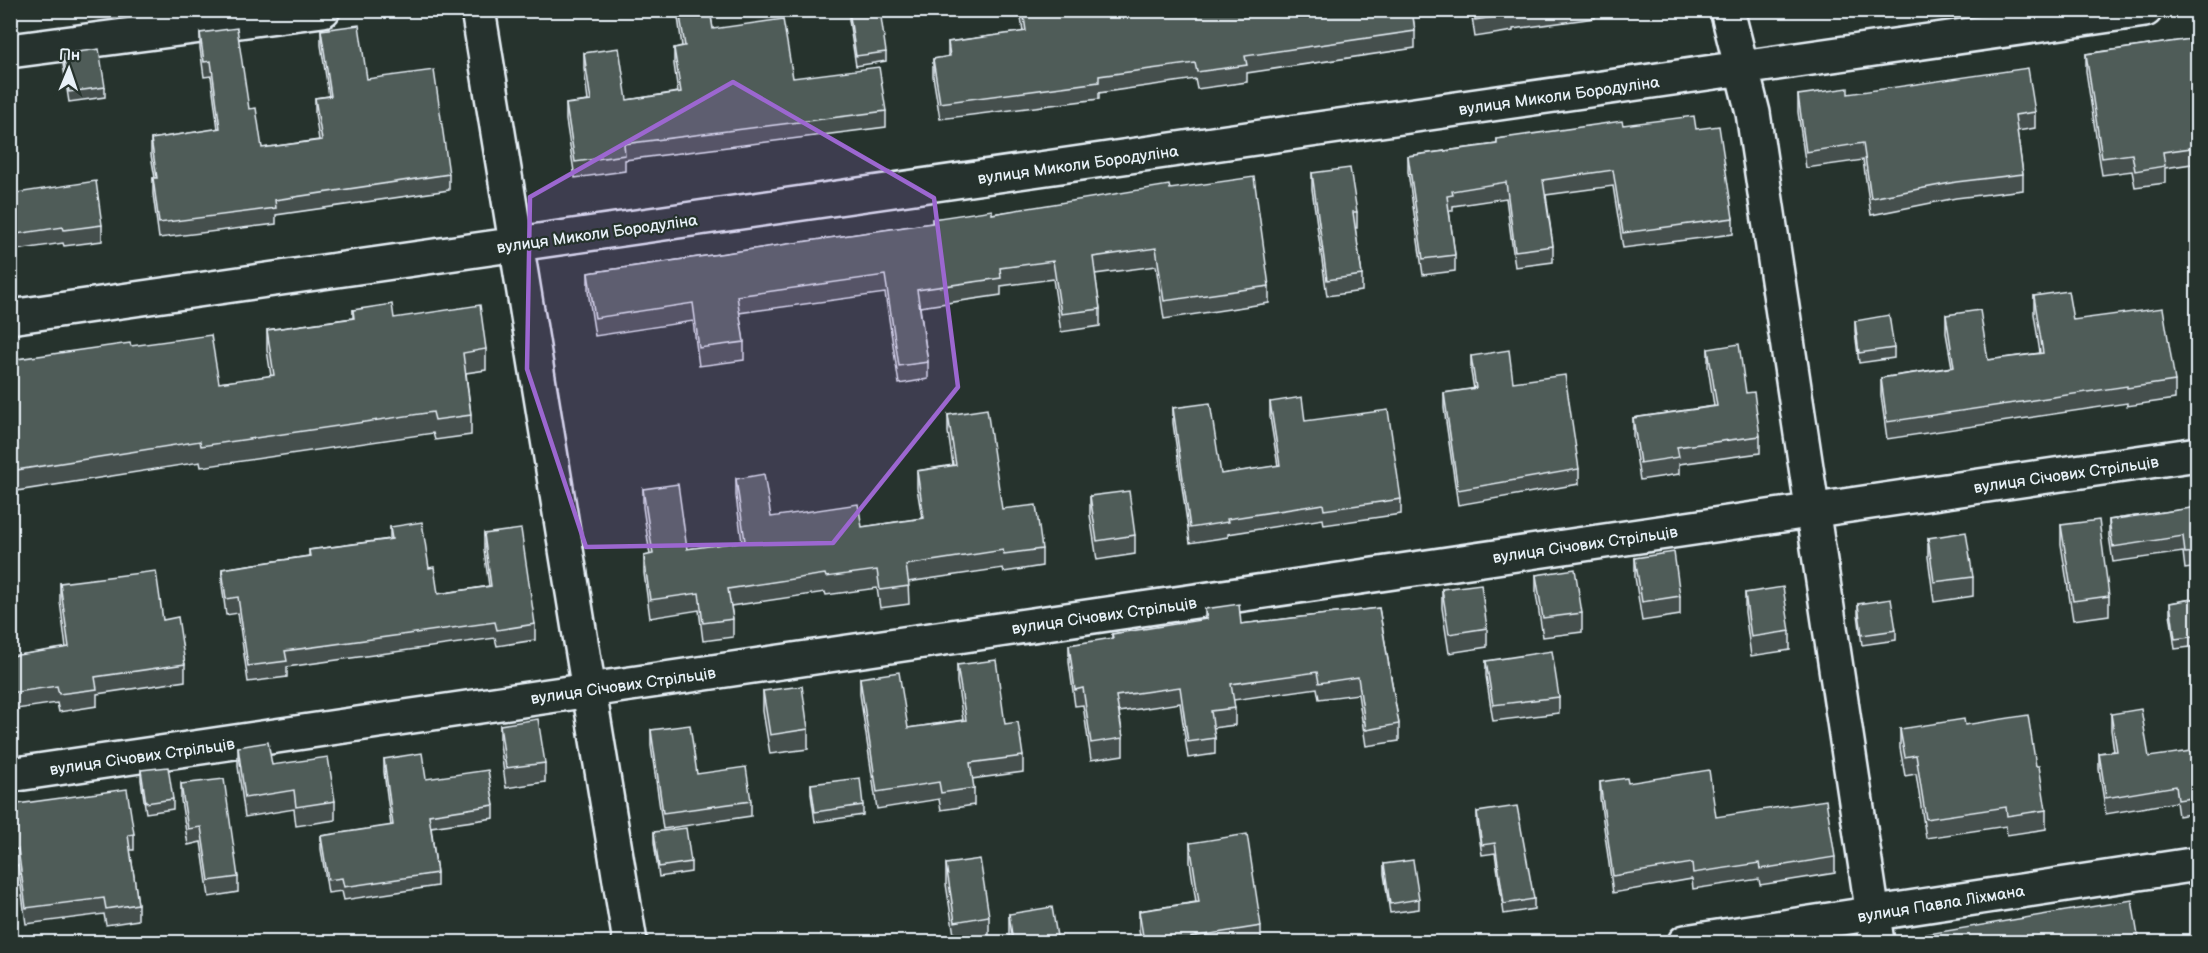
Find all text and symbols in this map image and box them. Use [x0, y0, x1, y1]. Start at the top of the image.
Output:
north arrow [39, 39, 99, 99]
text: Пн [58, 46, 80, 65]
street label: вулиця Миколи Бородуліна [1458, 73, 1661, 120]
street label: вулиця Миколи Бородуліна [977, 142, 1180, 189]
street label: вулиця Миколи Бородуліна [496, 211, 699, 258]
street label: вулиця Січових Стрільців [1972, 453, 2161, 498]
street label: вулиця Січових Стрільців [1491, 523, 1680, 568]
street label: вулиця Січових Стрільців [1010, 594, 1199, 639]
street label: вулиця Січових Стрільців [529, 664, 718, 709]
street label: вулиця Січових Стрільців [48, 735, 237, 780]
street label: вулиця Павла Ліхмана [1856, 882, 2027, 927]

